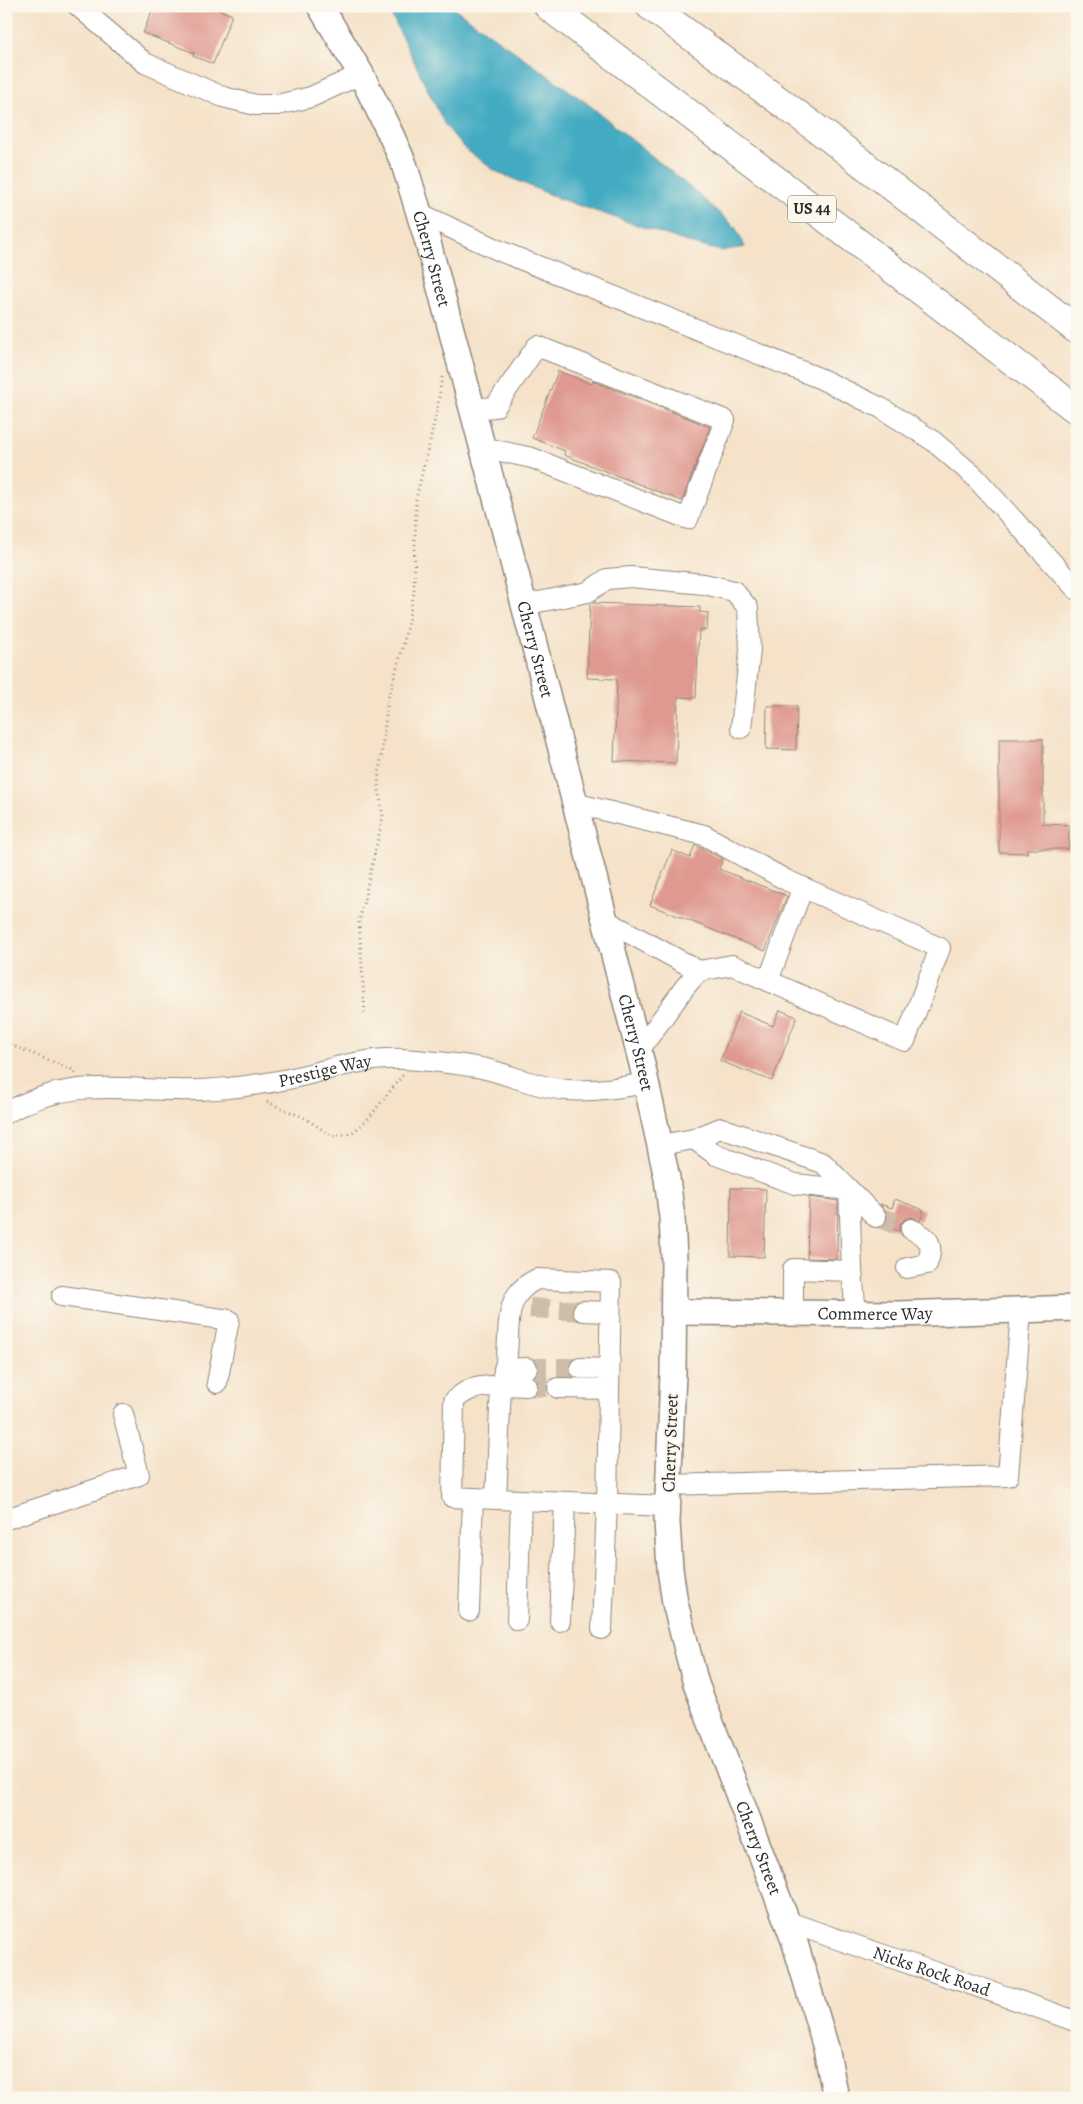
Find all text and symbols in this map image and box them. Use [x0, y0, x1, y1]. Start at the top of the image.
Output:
road number: US 44 [788, 195, 836, 222]
street label: Cherry Street [407, 208, 457, 310]
street label: Cherry Street [511, 598, 559, 700]
street label: Cherry Street [613, 992, 660, 1093]
street label: Prestige Way [276, 1048, 374, 1093]
street label: Commerce Way [817, 1301, 934, 1326]
street label: Cherry Street [656, 1393, 684, 1493]
street label: Cherry Street [730, 1797, 788, 1898]
street label: Nicks Rock Road [870, 1940, 994, 2002]

